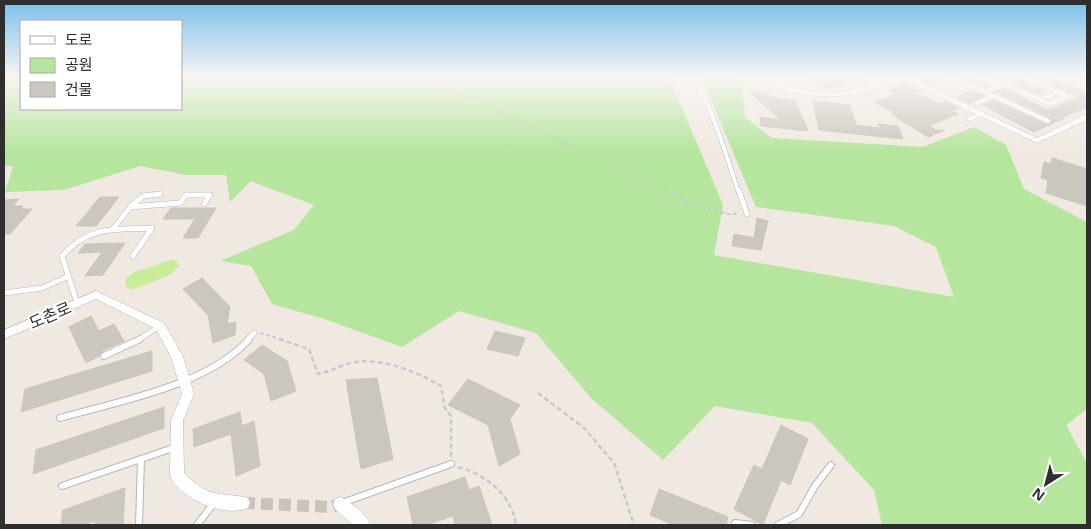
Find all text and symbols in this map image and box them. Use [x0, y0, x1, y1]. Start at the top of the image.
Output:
legend [20, 20, 182, 110]
text: 도로 [65, 29, 93, 49]
text: 공원 [65, 54, 93, 74]
text: 건물 [65, 79, 93, 99]
street label: 도촌로 [25, 296, 75, 334]
north arrow [1021, 459, 1071, 509]
text: N [1028, 484, 1048, 506]

